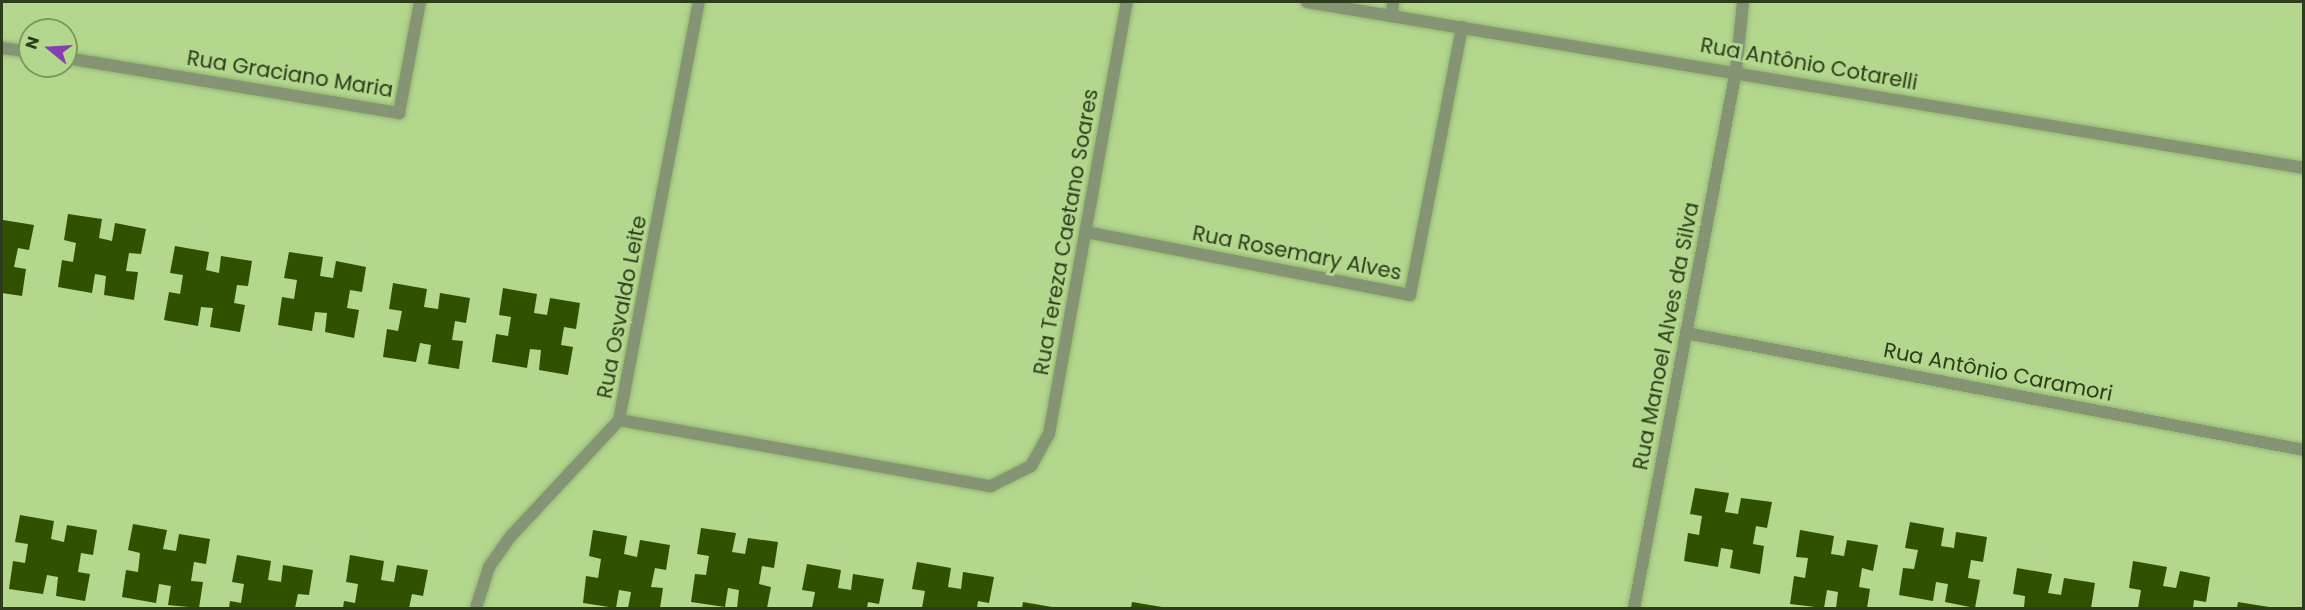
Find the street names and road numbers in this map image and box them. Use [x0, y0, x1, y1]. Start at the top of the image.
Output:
street label: Rua Antônio Cotarelli [1698, 32, 1920, 96]
street label: Rua Graciano Maria [185, 45, 395, 103]
street label: Rua Tereza Caetano Soares [1028, 87, 1104, 377]
street label: Rua Manoel Alves da Silva [1628, 200, 1704, 472]
street label: Rua Osvaldo Leite [592, 213, 652, 401]
street label: Rua Rosemary Alves [1190, 220, 1404, 286]
street label: Rua Antônio Caramori [1881, 337, 2115, 407]

